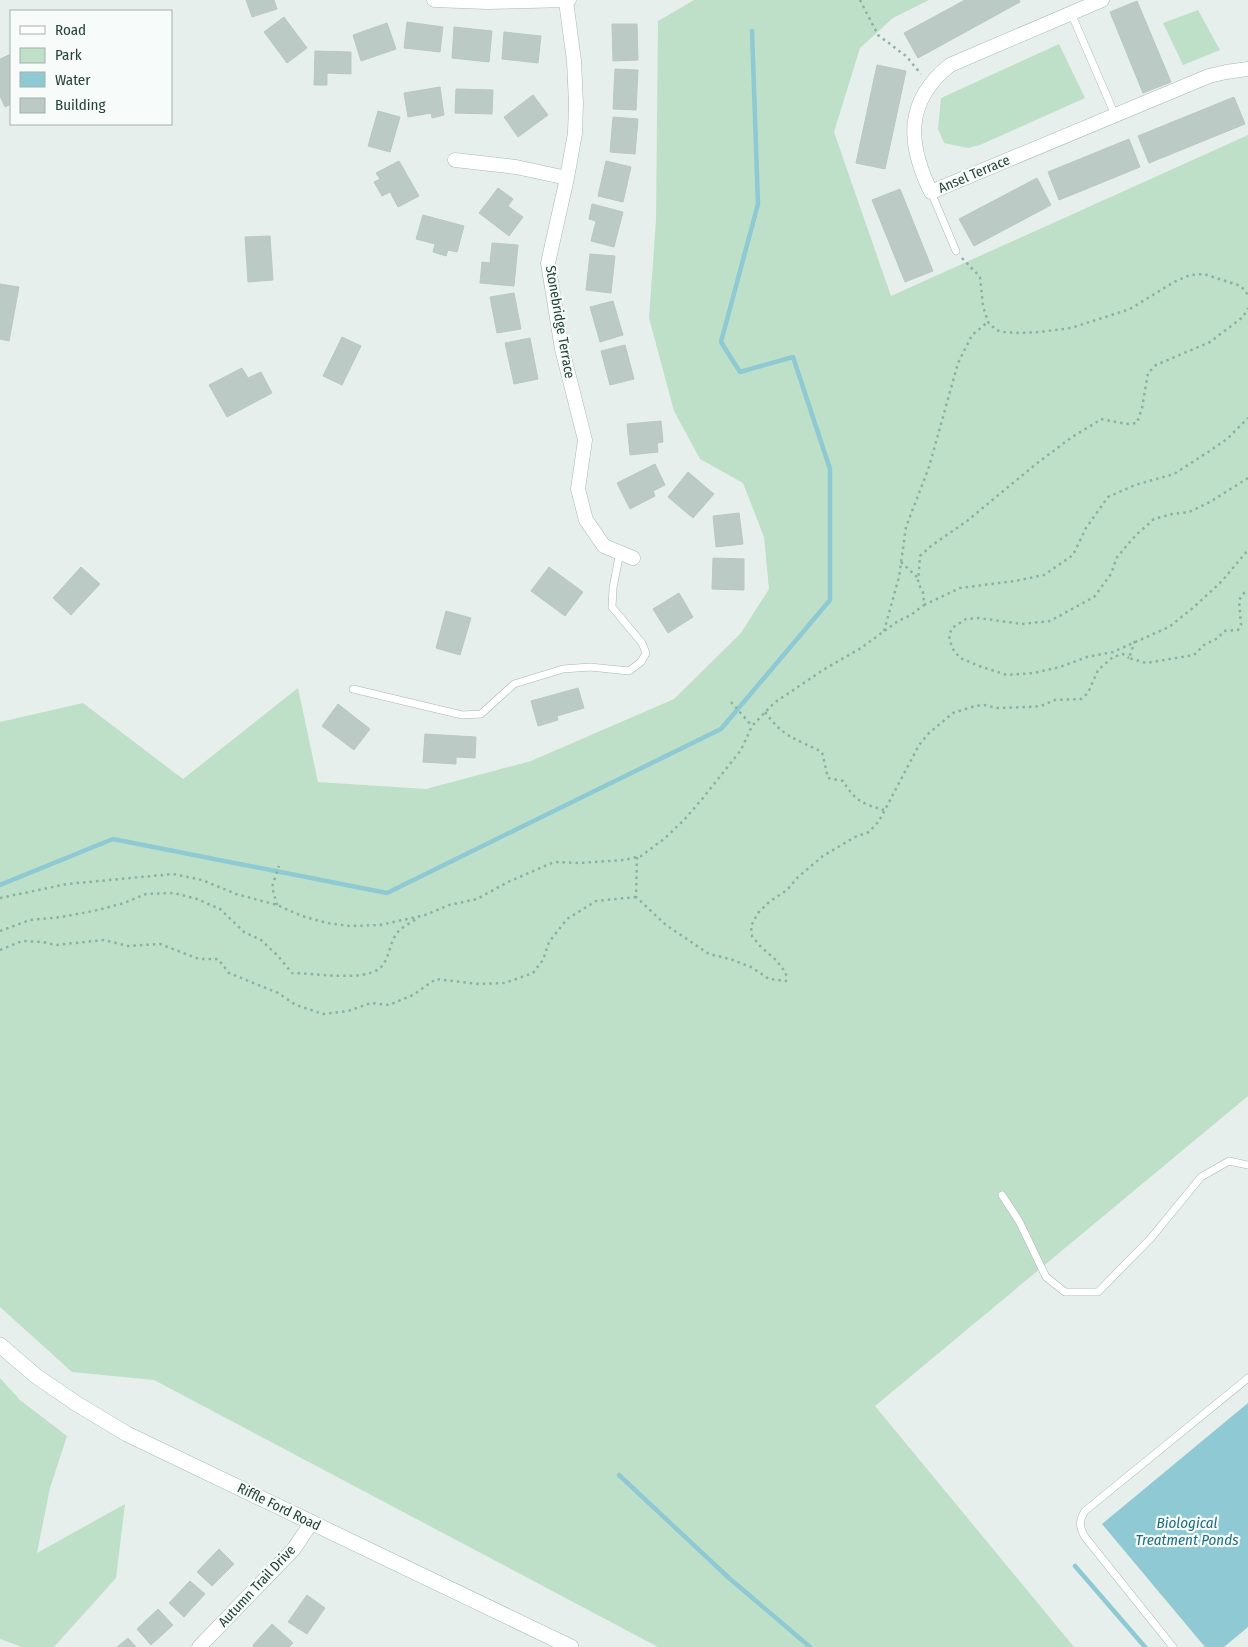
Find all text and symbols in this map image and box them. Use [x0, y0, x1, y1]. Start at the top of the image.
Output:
legend [10, 10, 172, 125]
text: Road [55, 21, 86, 39]
text: Park [55, 46, 82, 64]
text: Water [55, 71, 91, 89]
text: Building [55, 96, 106, 114]
street label: Ansel Terrace [936, 151, 1012, 197]
street label: Stonebridge Terrace [542, 264, 578, 380]
street label: Riffle Ford Road [235, 1480, 323, 1534]
water label: Biological Treatment Ponds [1136, 1514, 1239, 1549]
street label: Autumn Trail Drive [215, 1542, 299, 1630]

